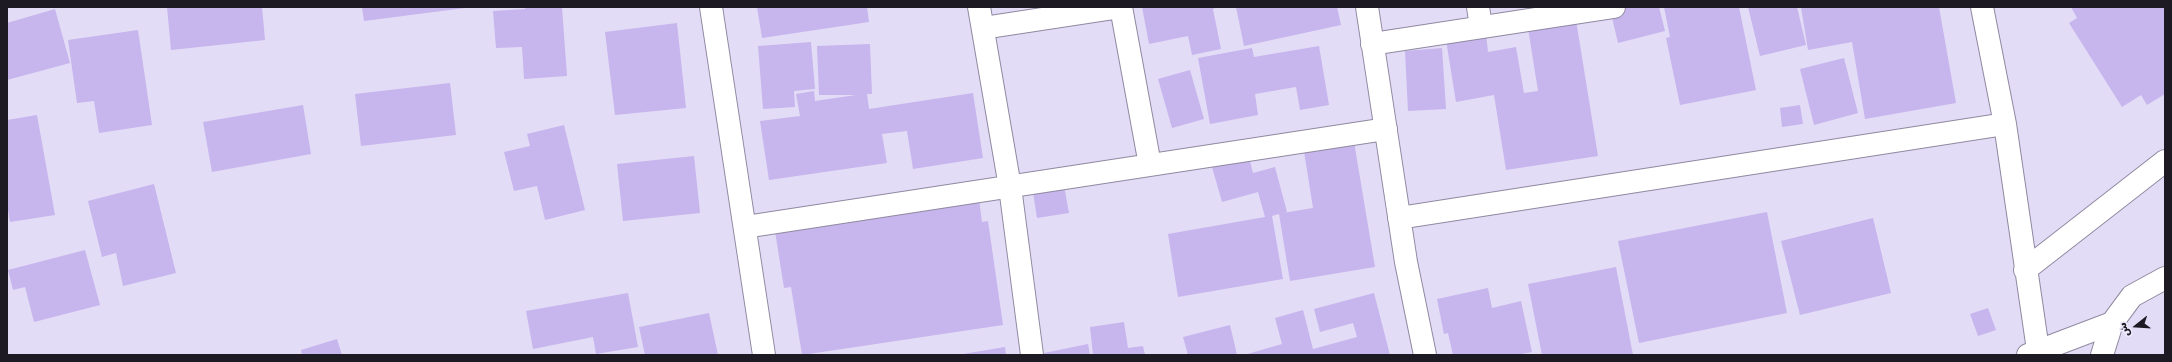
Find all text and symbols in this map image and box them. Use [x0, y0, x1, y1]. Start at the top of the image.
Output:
north arrow [2116, 306, 2156, 346]
text: ش [2116, 320, 2132, 339]

